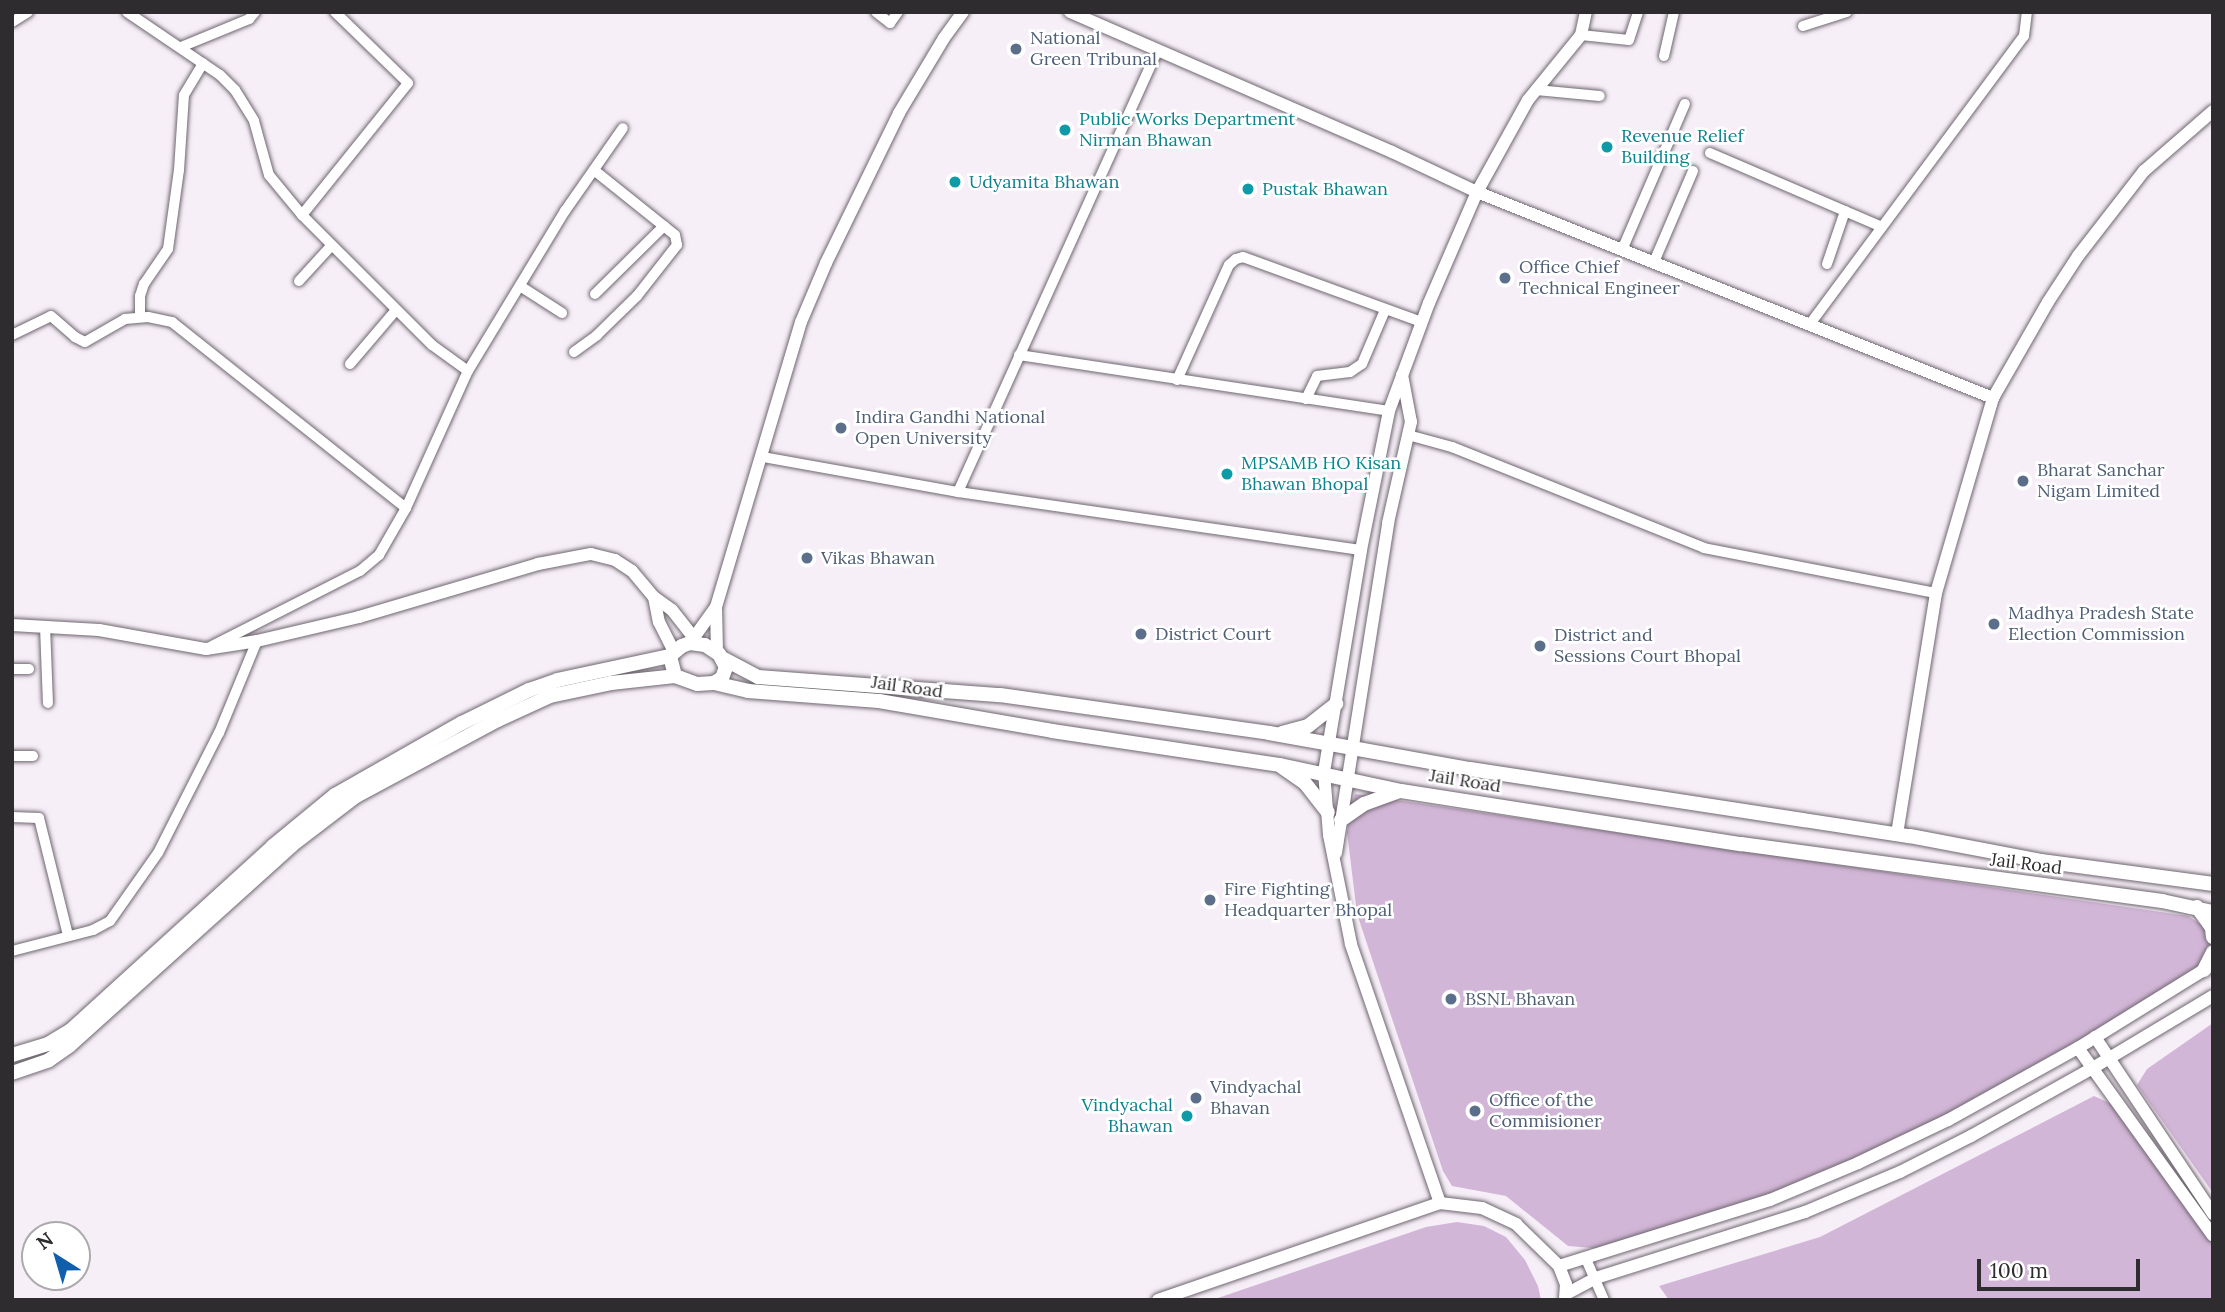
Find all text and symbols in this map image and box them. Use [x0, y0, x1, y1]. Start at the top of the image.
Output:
place label: National Green Tribunal [1030, 28, 1157, 70]
marker: National Green Tribunal [1008, 41, 1024, 57]
place label: Public Works Department Nirman Bhawan [1079, 109, 1295, 152]
marker: Public Works Department Nirman Bhawan [1057, 122, 1073, 138]
place label: Revenue Relief Building [1621, 126, 1743, 168]
marker: Revenue Relief Building [1599, 139, 1615, 155]
place label: Udyamita Bhawan [969, 171, 1119, 193]
marker: Udyamita Bhawan [947, 174, 963, 190]
place label: Pustak Bhawan [1262, 178, 1388, 200]
marker: Pustak Bhawan [1240, 181, 1256, 197]
place label: Office Chief Technical Engineer [1519, 257, 1680, 300]
marker: Office Chief Technical Engineer [1497, 270, 1513, 286]
place label: Indira Gandhi National Open University [855, 407, 1045, 450]
marker: Indira Gandhi National Open University [833, 420, 849, 436]
place label: MPSAMB HO Kisan Bhawan Bhopal [1241, 453, 1401, 496]
place label: Bharat Sanchar Nigam Limited [2037, 460, 2164, 503]
marker: MPSAMB HO Kisan Bhawan Bhopal [1219, 466, 1235, 482]
marker: Bharat Sanchar Nigam Limited [2015, 473, 2031, 489]
place label: Vikas Bhawan [821, 547, 935, 569]
marker: Vikas Bhawan [799, 550, 815, 566]
place label: Madhya Pradesh State Election Commission [2008, 603, 2194, 646]
marker: Madhya Pradesh State Election Commission [1986, 616, 2002, 632]
place label: District Court [1155, 623, 1272, 645]
place label: District and Sessions Court Bhopal [1554, 625, 1741, 668]
marker: District Court [1133, 626, 1149, 642]
marker: District and Sessions Court Bhopal [1532, 638, 1548, 654]
street label: Jail Road [870, 671, 944, 703]
street label: Jail Road [1428, 765, 1502, 797]
street label: Jail Road [1989, 849, 2063, 879]
place label: Fire Fighting Headquarter Bhopal [1224, 879, 1392, 922]
marker: Fire Fighting Headquarter Bhopal [1202, 892, 1218, 908]
place label: BSNL Bhavan [1465, 988, 1575, 1010]
marker: BSNL Bhavan [1443, 991, 1459, 1007]
place label: Vindyachal Bhavan [1210, 1077, 1301, 1120]
marker: Vindyachal Bhavan [1188, 1090, 1204, 1106]
place label: Office of the Commisioner [1489, 1090, 1602, 1132]
place label: Vindyachal Bhawan [1082, 1095, 1173, 1138]
marker: Office of the Commisioner [1467, 1103, 1483, 1119]
marker: Vindyachal Bhawan [1179, 1108, 1195, 1124]
north arrow [21, 1221, 91, 1291]
text: N [31, 1227, 58, 1255]
scale bar [1980, 1246, 2143, 1290]
text: 100 m [1990, 1257, 2048, 1284]

